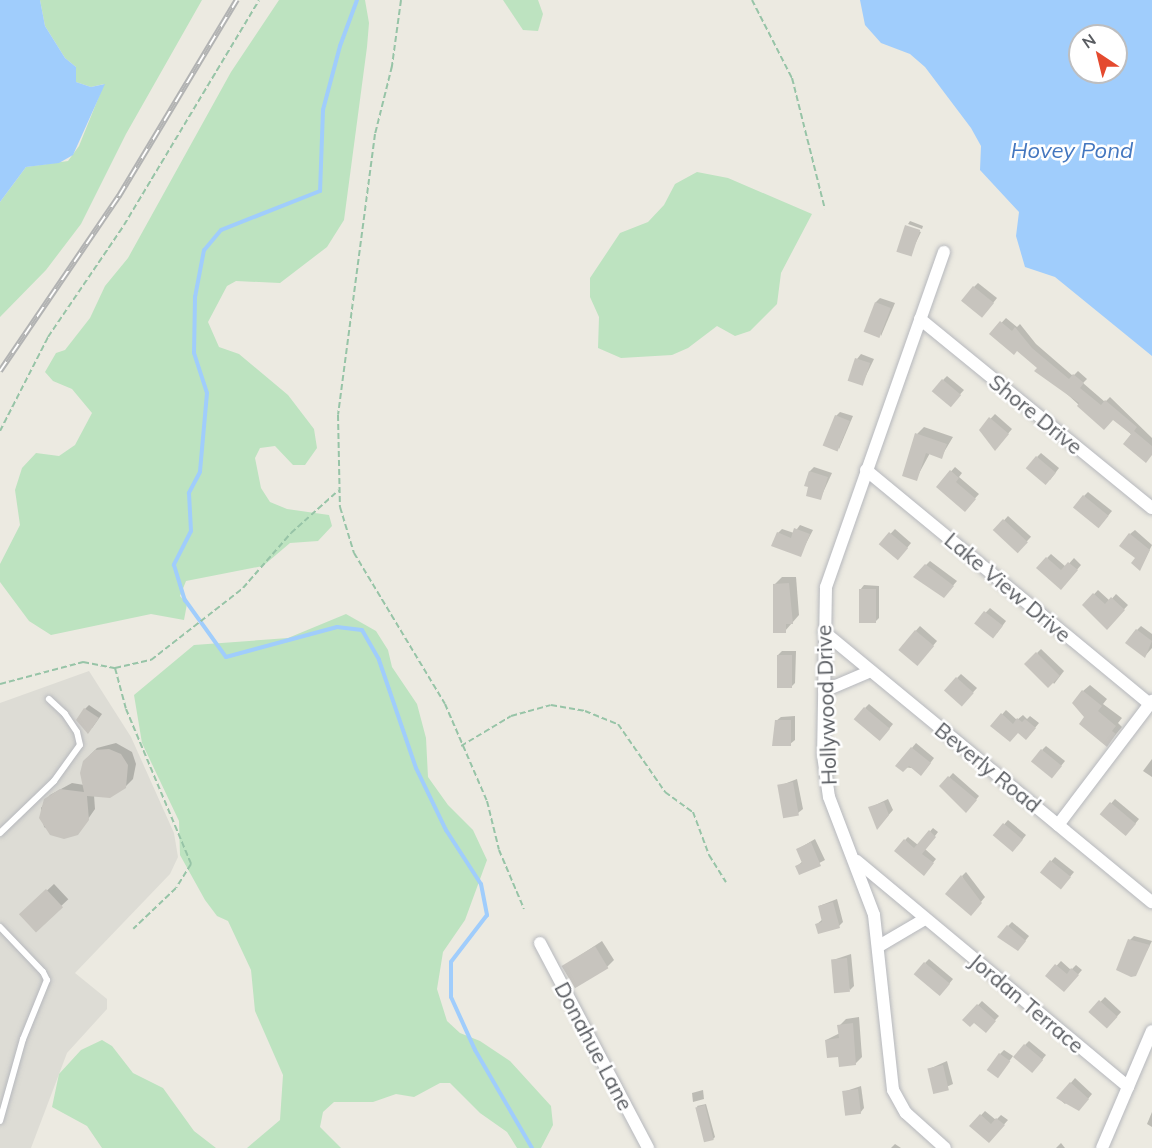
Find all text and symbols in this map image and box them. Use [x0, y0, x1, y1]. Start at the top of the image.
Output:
north arrow [1068, 24, 1128, 84]
text: N [1078, 29, 1100, 53]
water label: Hovey Pond [1011, 138, 1133, 164]
street label: Shore Drive [984, 369, 1088, 459]
street label: Lake View Drive [940, 527, 1076, 647]
street label: Hollywood Drive [811, 624, 841, 786]
street label: Beverly Road [930, 717, 1046, 817]
street label: Jordan Terrace [965, 948, 1089, 1058]
street label: Donahue Lane [550, 978, 638, 1114]

